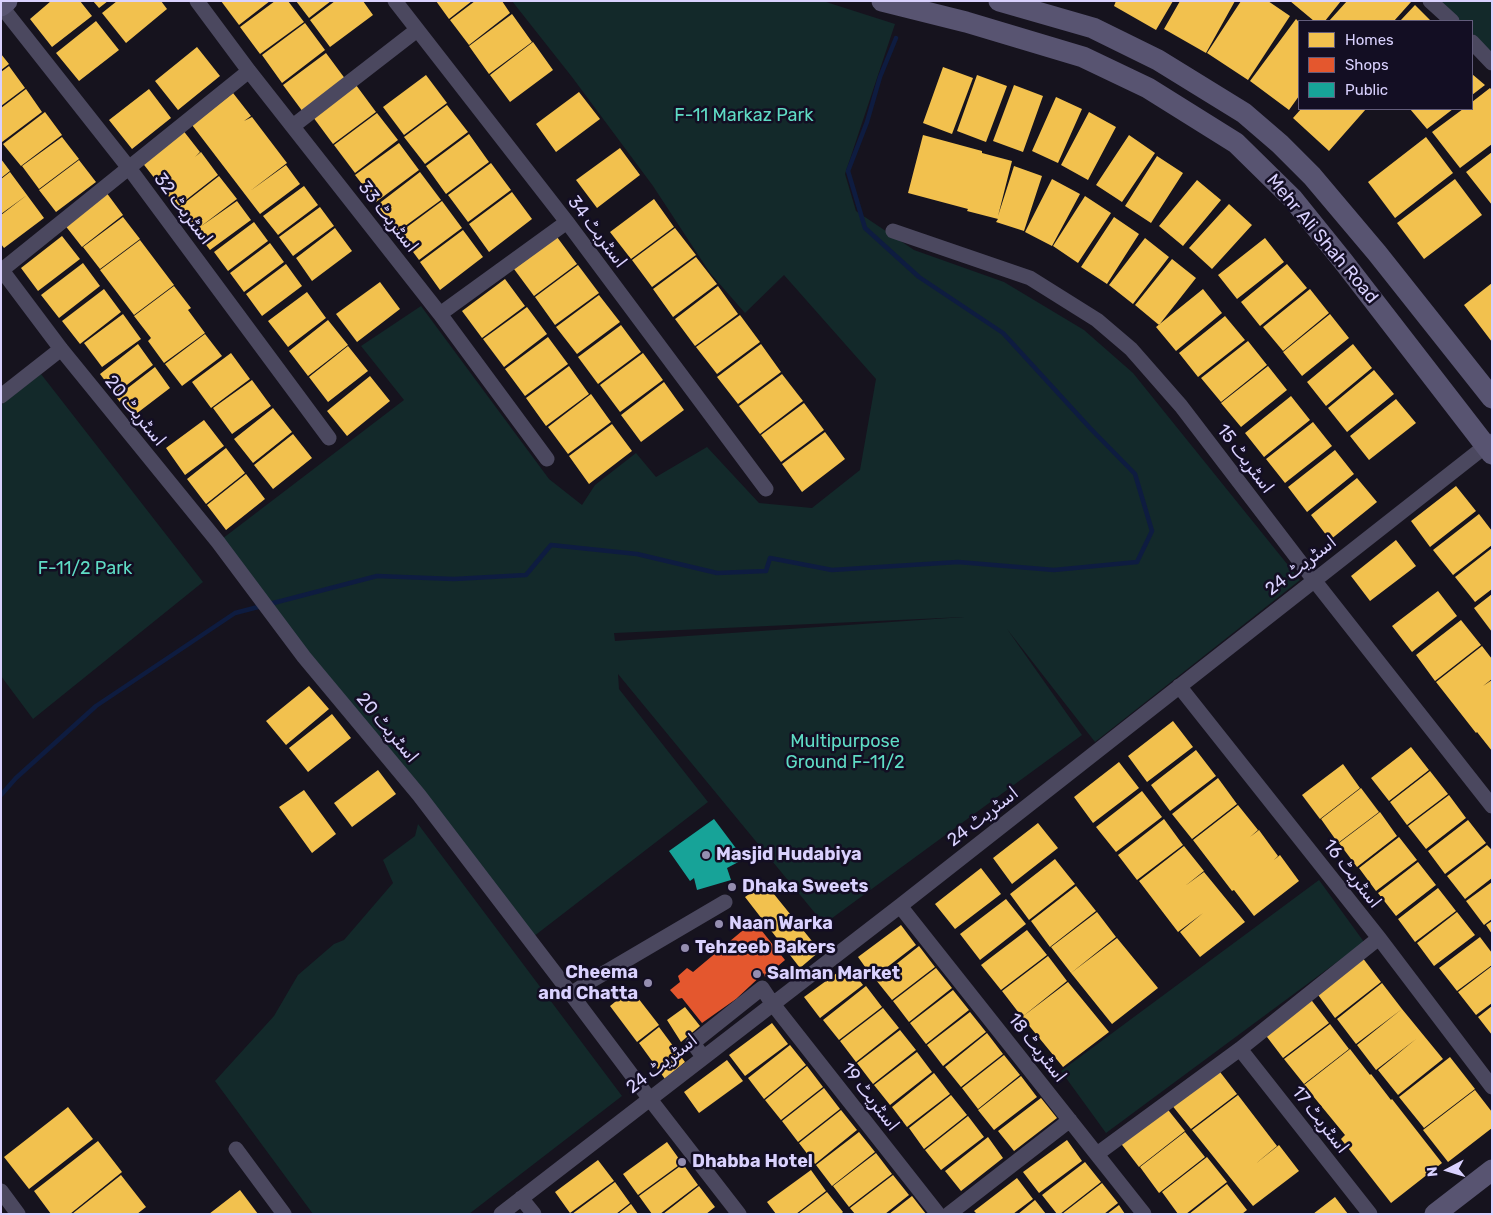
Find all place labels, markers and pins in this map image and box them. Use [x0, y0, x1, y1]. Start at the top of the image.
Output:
place label: Masjid Hudabiya [716, 844, 862, 866]
marker: Masjid Hudabiya [700, 849, 712, 861]
place label: Dhaka Sweets [742, 876, 868, 898]
marker: Dhaka Sweets [726, 881, 738, 893]
place label: Naan Warka [729, 913, 833, 935]
marker: Naan Warka [713, 918, 725, 930]
place label: Tehzeeb Bakers [695, 937, 836, 959]
marker: Tehzeeb Bakers [679, 942, 691, 954]
place label: Cheema and Chatta [538, 962, 638, 1004]
place label: Salman Market [767, 963, 900, 985]
marker: Salman Market [751, 968, 763, 980]
marker: Cheema and Chatta [642, 977, 654, 989]
place label: Dhabba Hotel [692, 1151, 813, 1173]
marker: Dhabba Hotel [676, 1156, 688, 1168]

